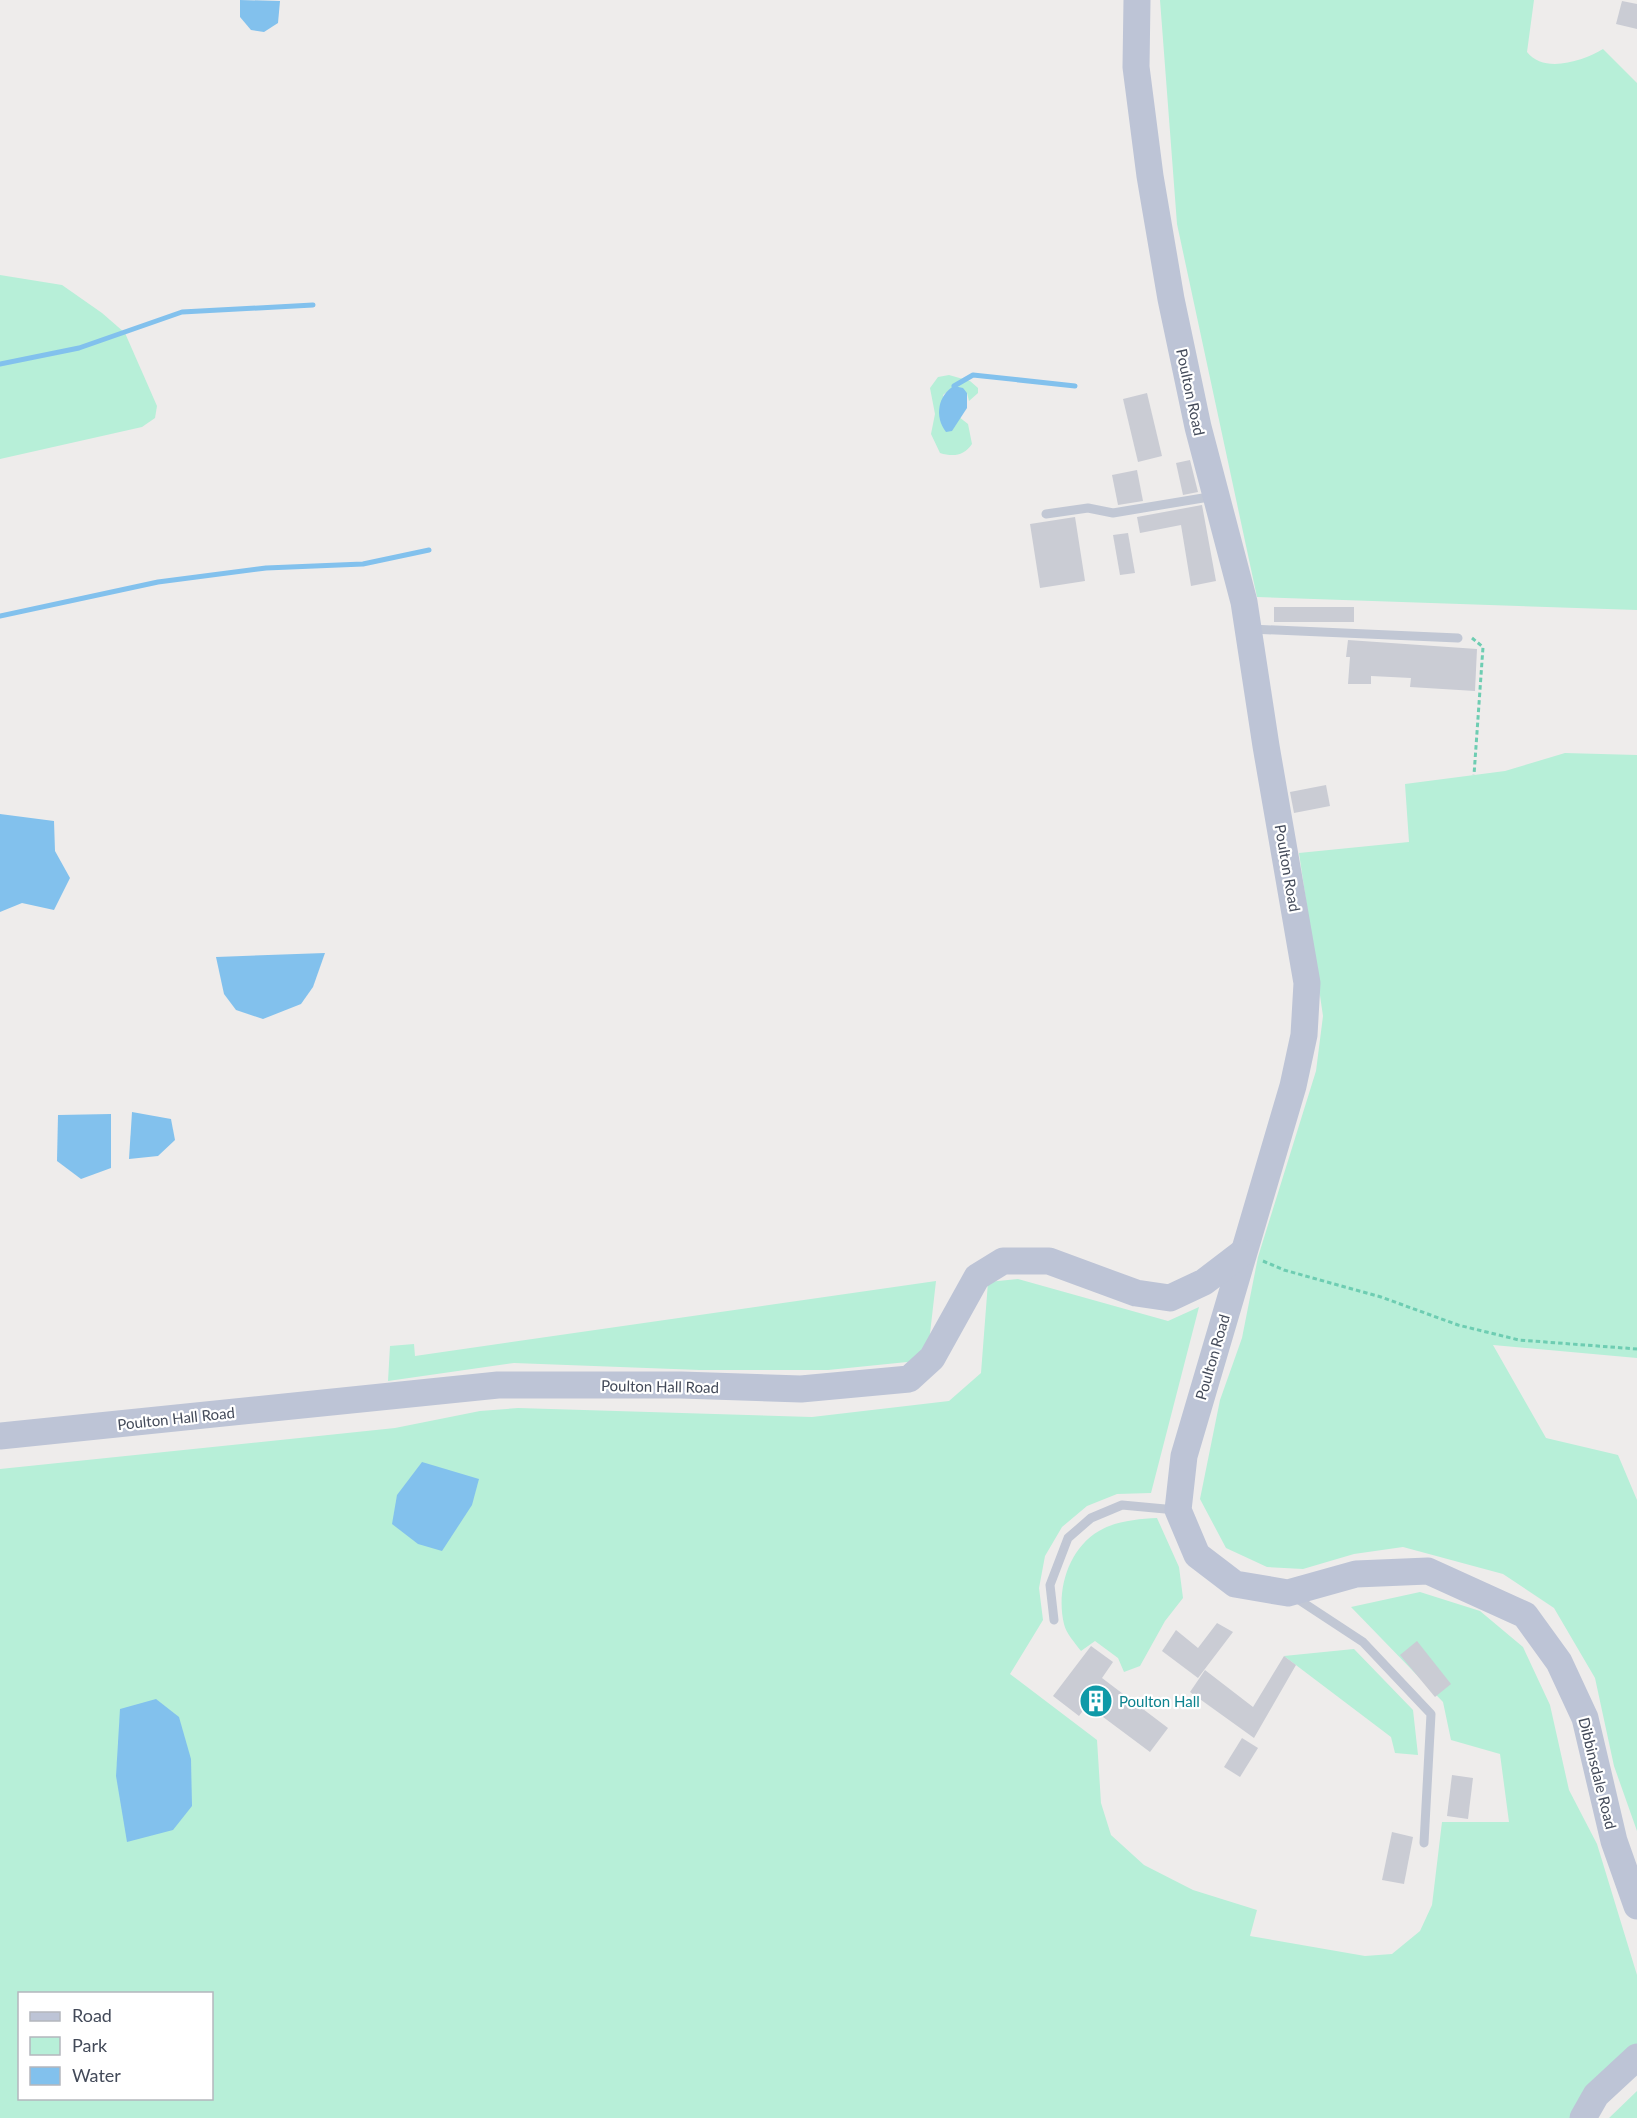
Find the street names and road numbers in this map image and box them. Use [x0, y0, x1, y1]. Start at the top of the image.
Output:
street label: Poulton Road [1173, 347, 1209, 437]
street label: Poulton Road [1271, 823, 1305, 913]
street label: Poulton Road [1191, 1312, 1233, 1402]
street label: Poulton Hall Road [601, 1376, 719, 1396]
street label: Poulton Hall Road [116, 1403, 236, 1433]
street label: Dibbinsdale Road [1575, 1715, 1621, 1831]

